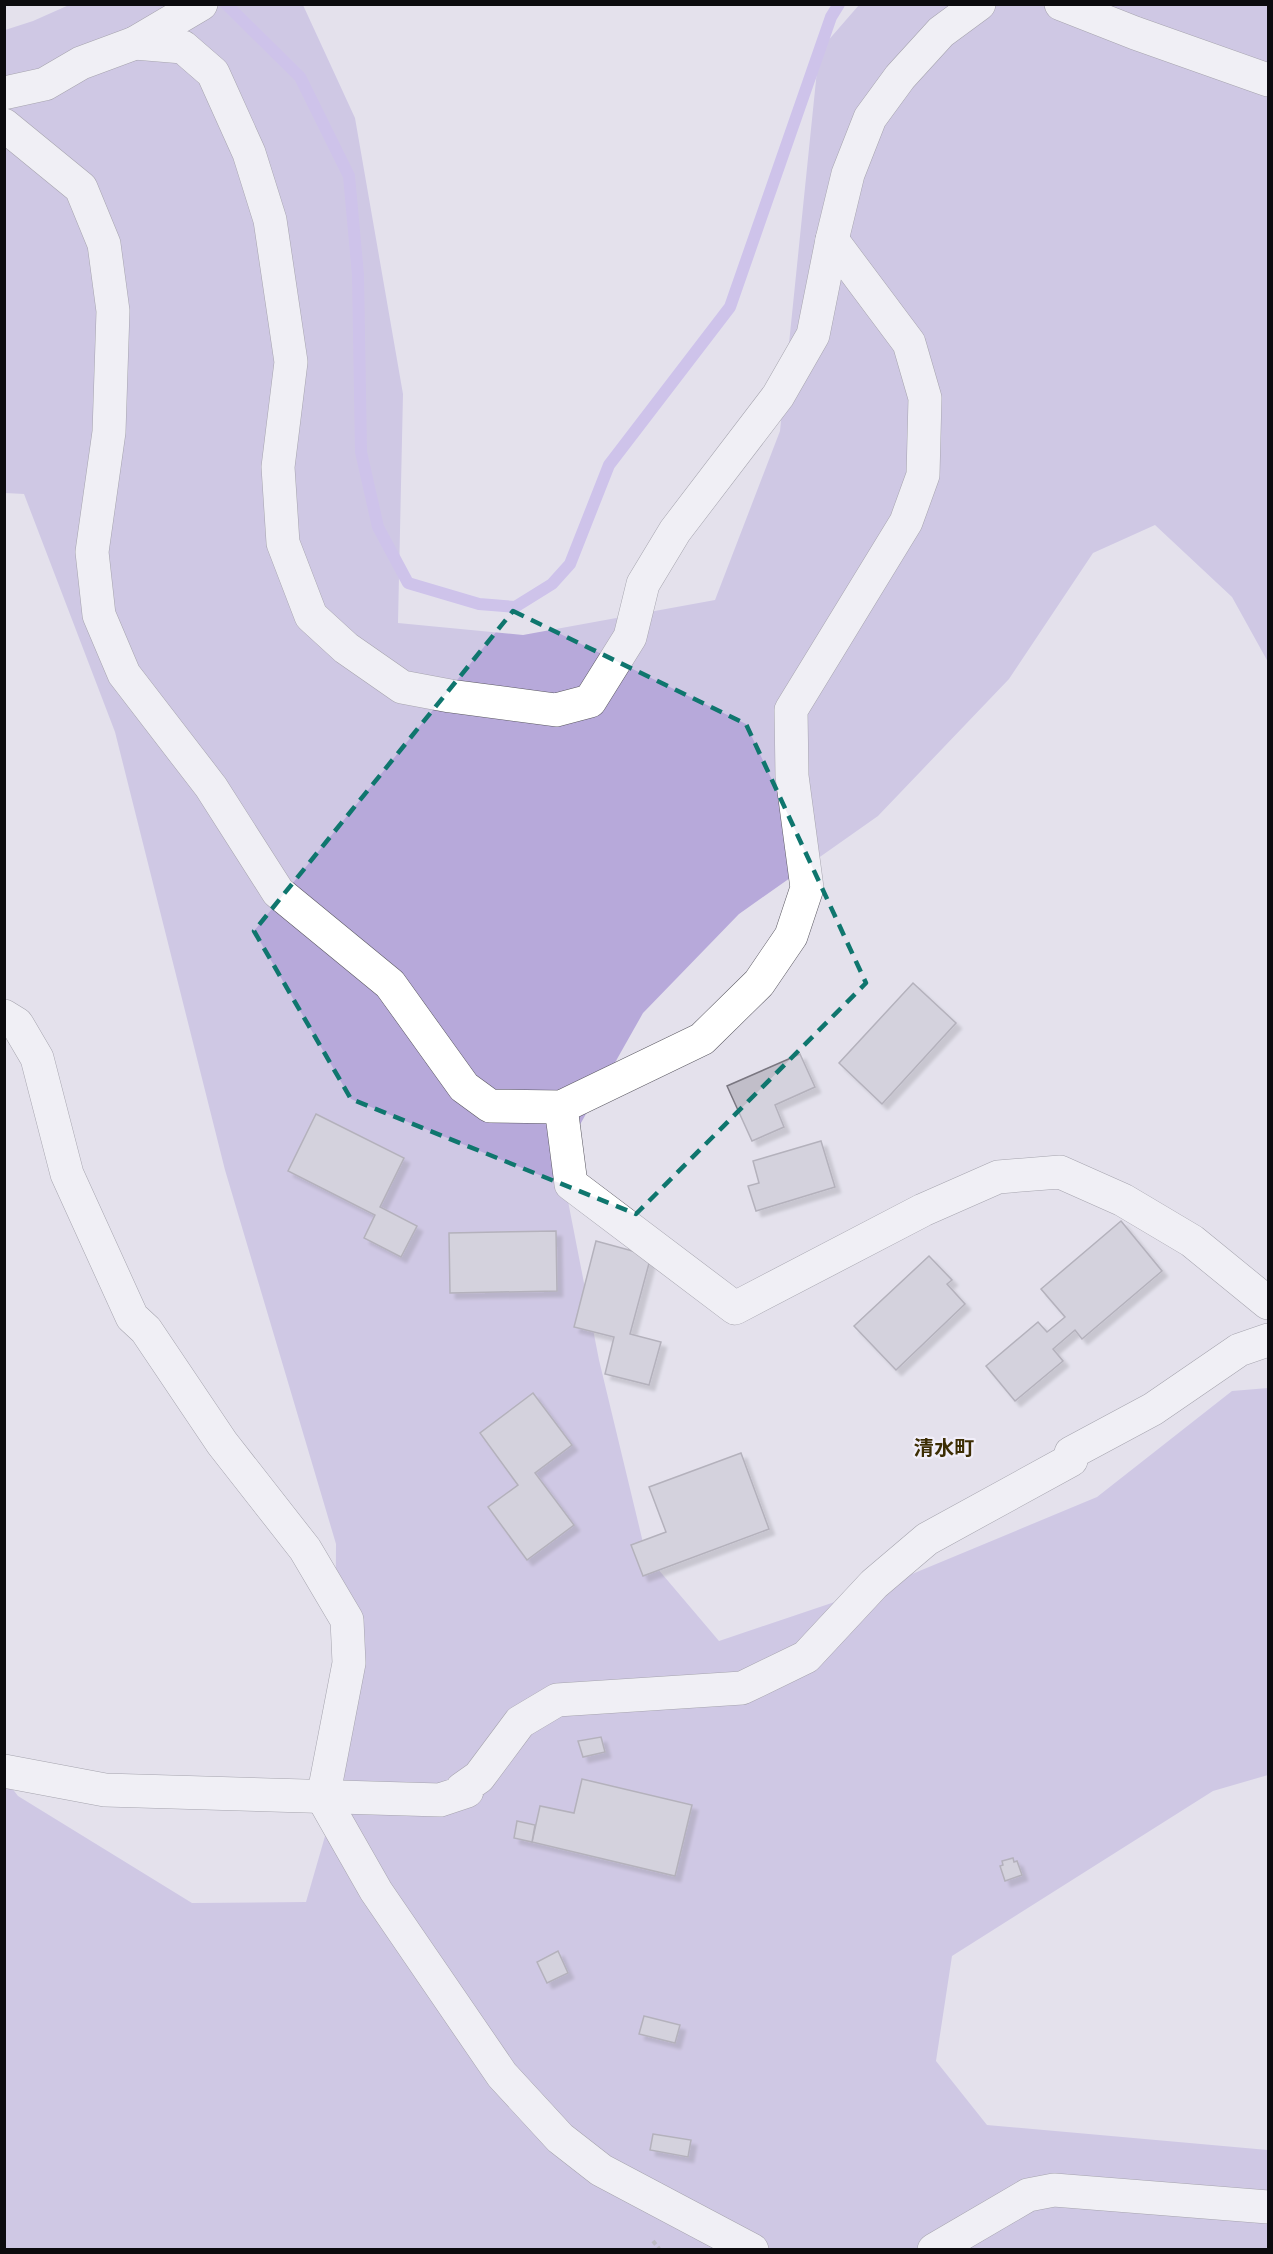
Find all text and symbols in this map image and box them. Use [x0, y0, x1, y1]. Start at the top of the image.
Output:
district label: 清水町 [914, 1436, 974, 1460]

